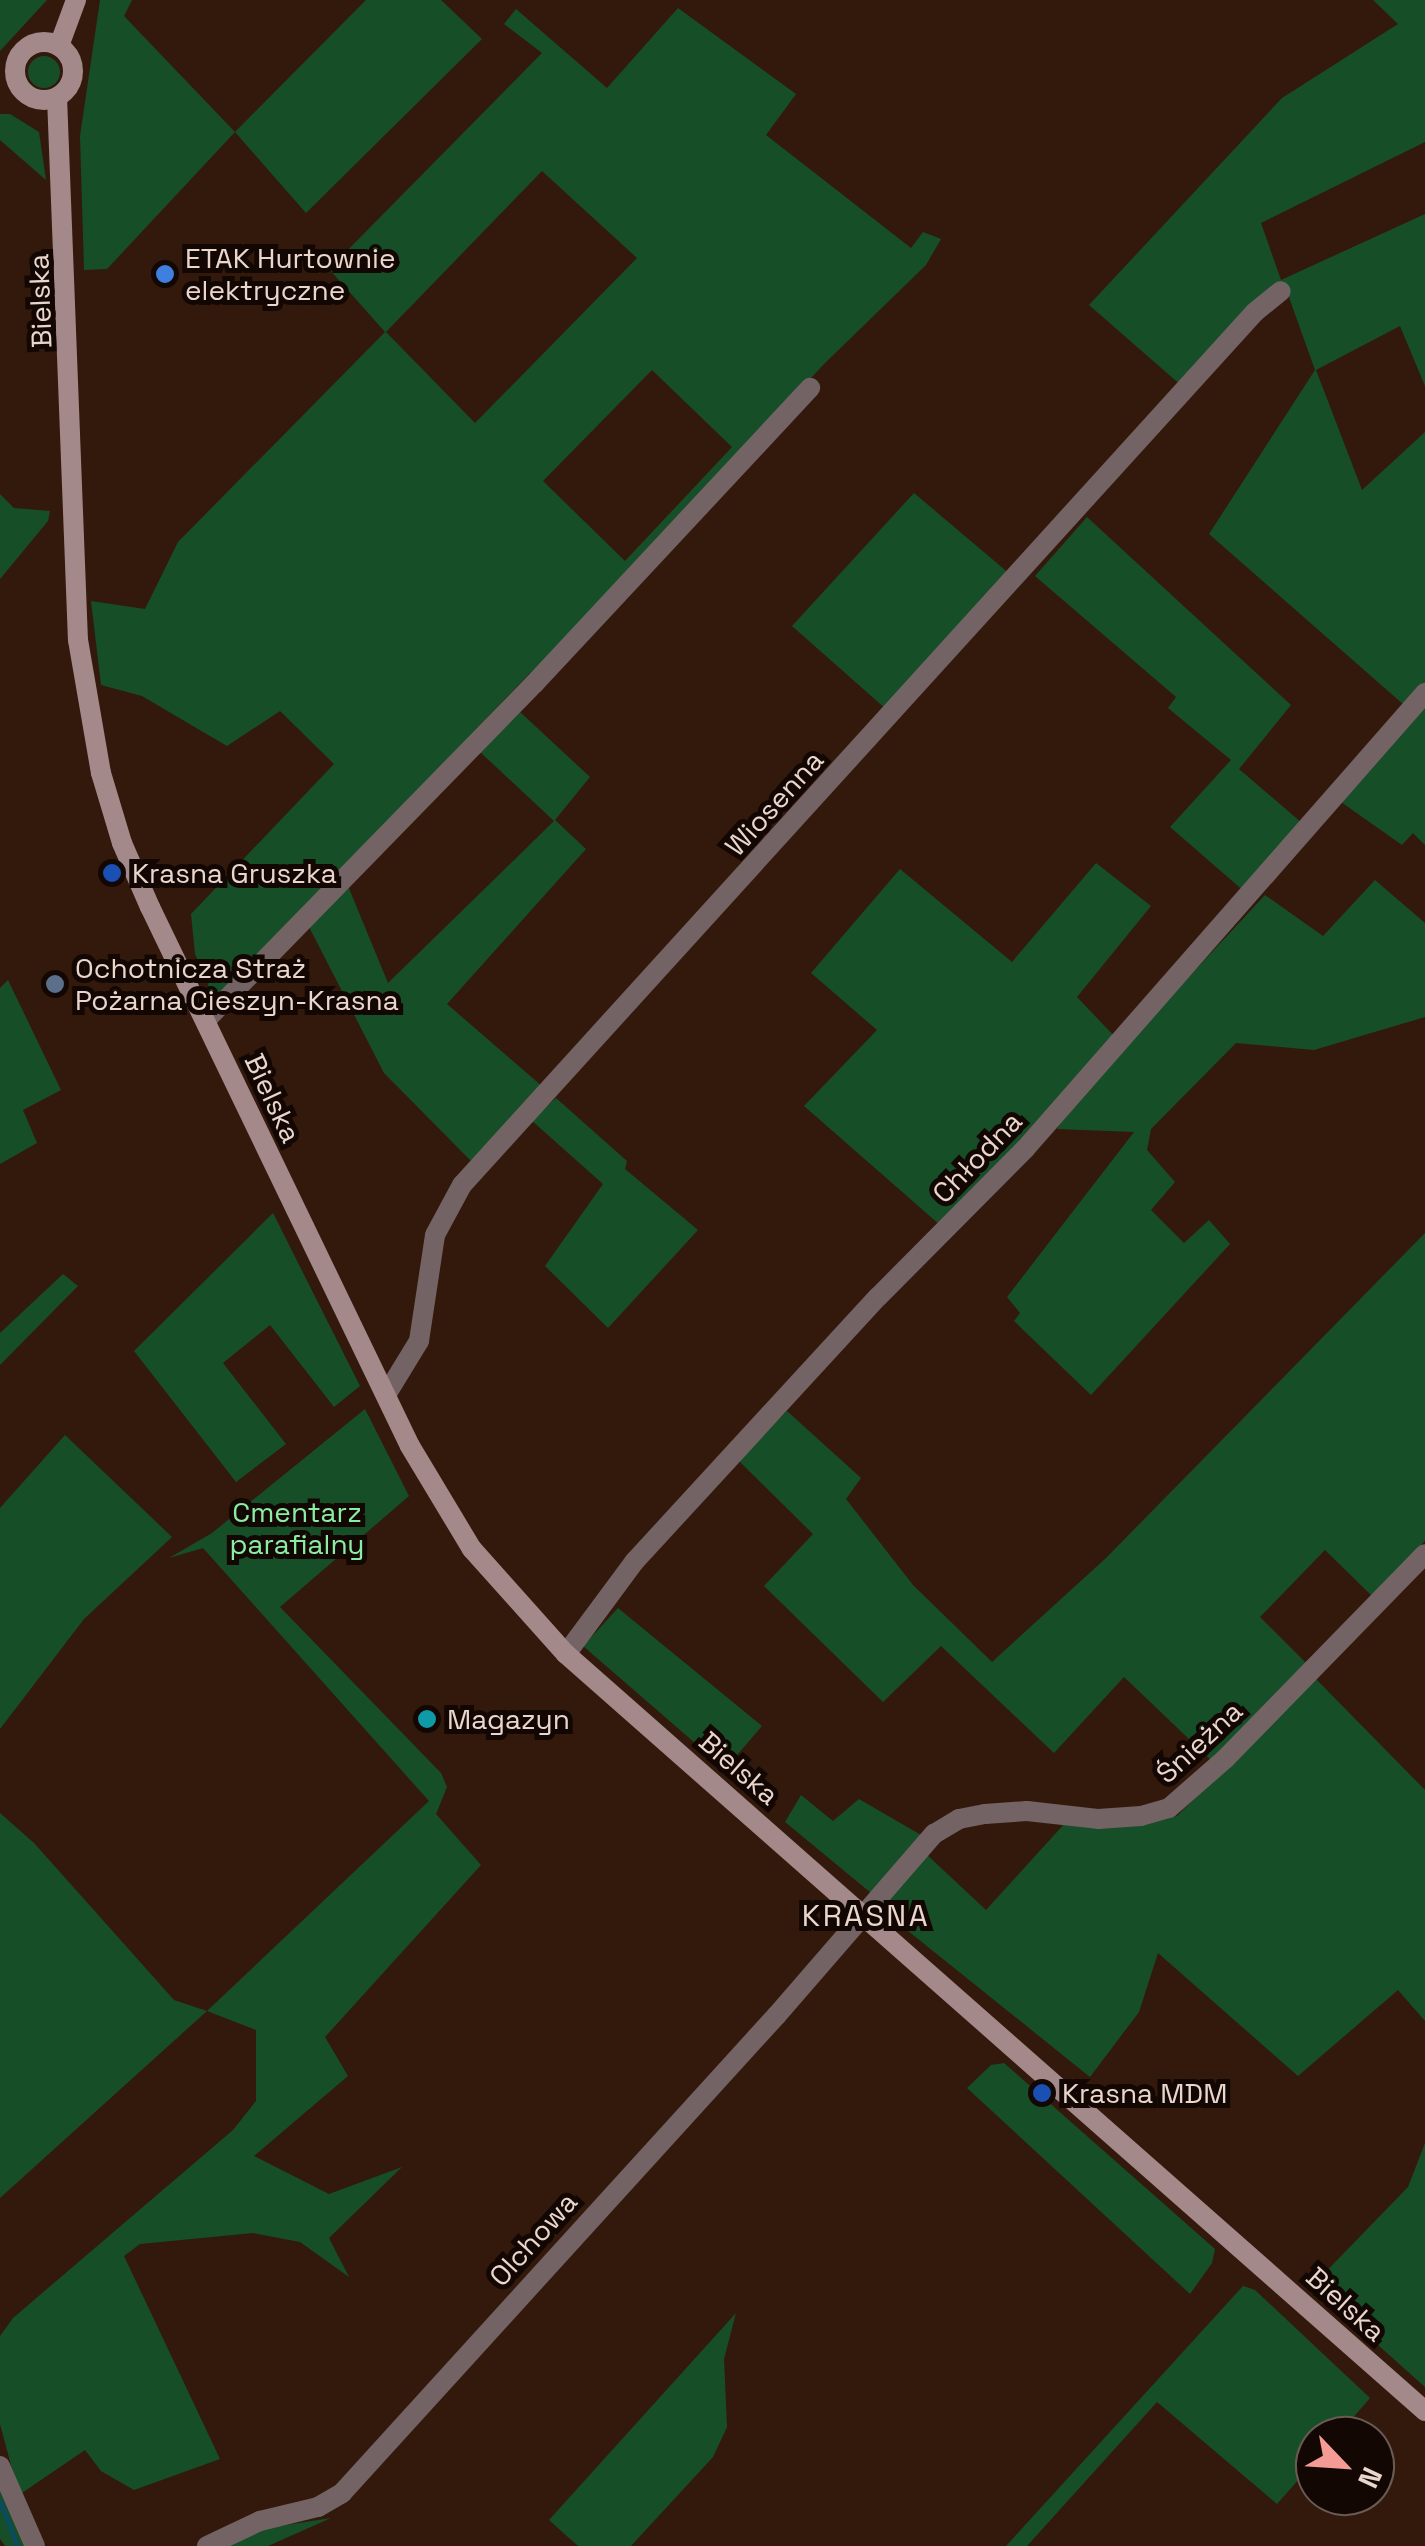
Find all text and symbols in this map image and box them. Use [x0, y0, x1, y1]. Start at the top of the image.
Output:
place label: ETAK Hurtownie elektryczne [185, 241, 396, 307]
street label: Bielska [22, 253, 58, 349]
marker: ETAK Hurtownie elektryczne [154, 263, 176, 285]
street label: Wiosenna [718, 743, 830, 863]
place label: Krasna Gruszka [132, 856, 337, 890]
marker: Krasna Gruszka [101, 862, 123, 884]
place label: Ochotnicza Straż Pożarna Cieszyn-Krasna [75, 951, 399, 1017]
marker: Ochotnicza Straż Pożarna Cieszyn-Krasna [44, 973, 66, 995]
street label: Bielska [238, 1048, 308, 1148]
street label: Chłodna [925, 1104, 1029, 1210]
park label: Cmentarz parafialny [229, 1495, 365, 1561]
street label: Śnieżna [1149, 1694, 1249, 1790]
place label: Magazyn [447, 1702, 570, 1736]
marker: Magazyn [416, 1708, 438, 1730]
street label: Bielska [692, 1724, 786, 1812]
district label: KRASNA [802, 1898, 930, 1934]
place label: Krasna MDM [1062, 2076, 1227, 2110]
marker: Krasna MDM [1031, 2082, 1053, 2104]
street label: Olchowa [482, 2185, 584, 2293]
street label: Bielska [1300, 2260, 1392, 2348]
north arrow [1295, 2416, 1395, 2516]
text: N [1350, 2462, 1391, 2494]

